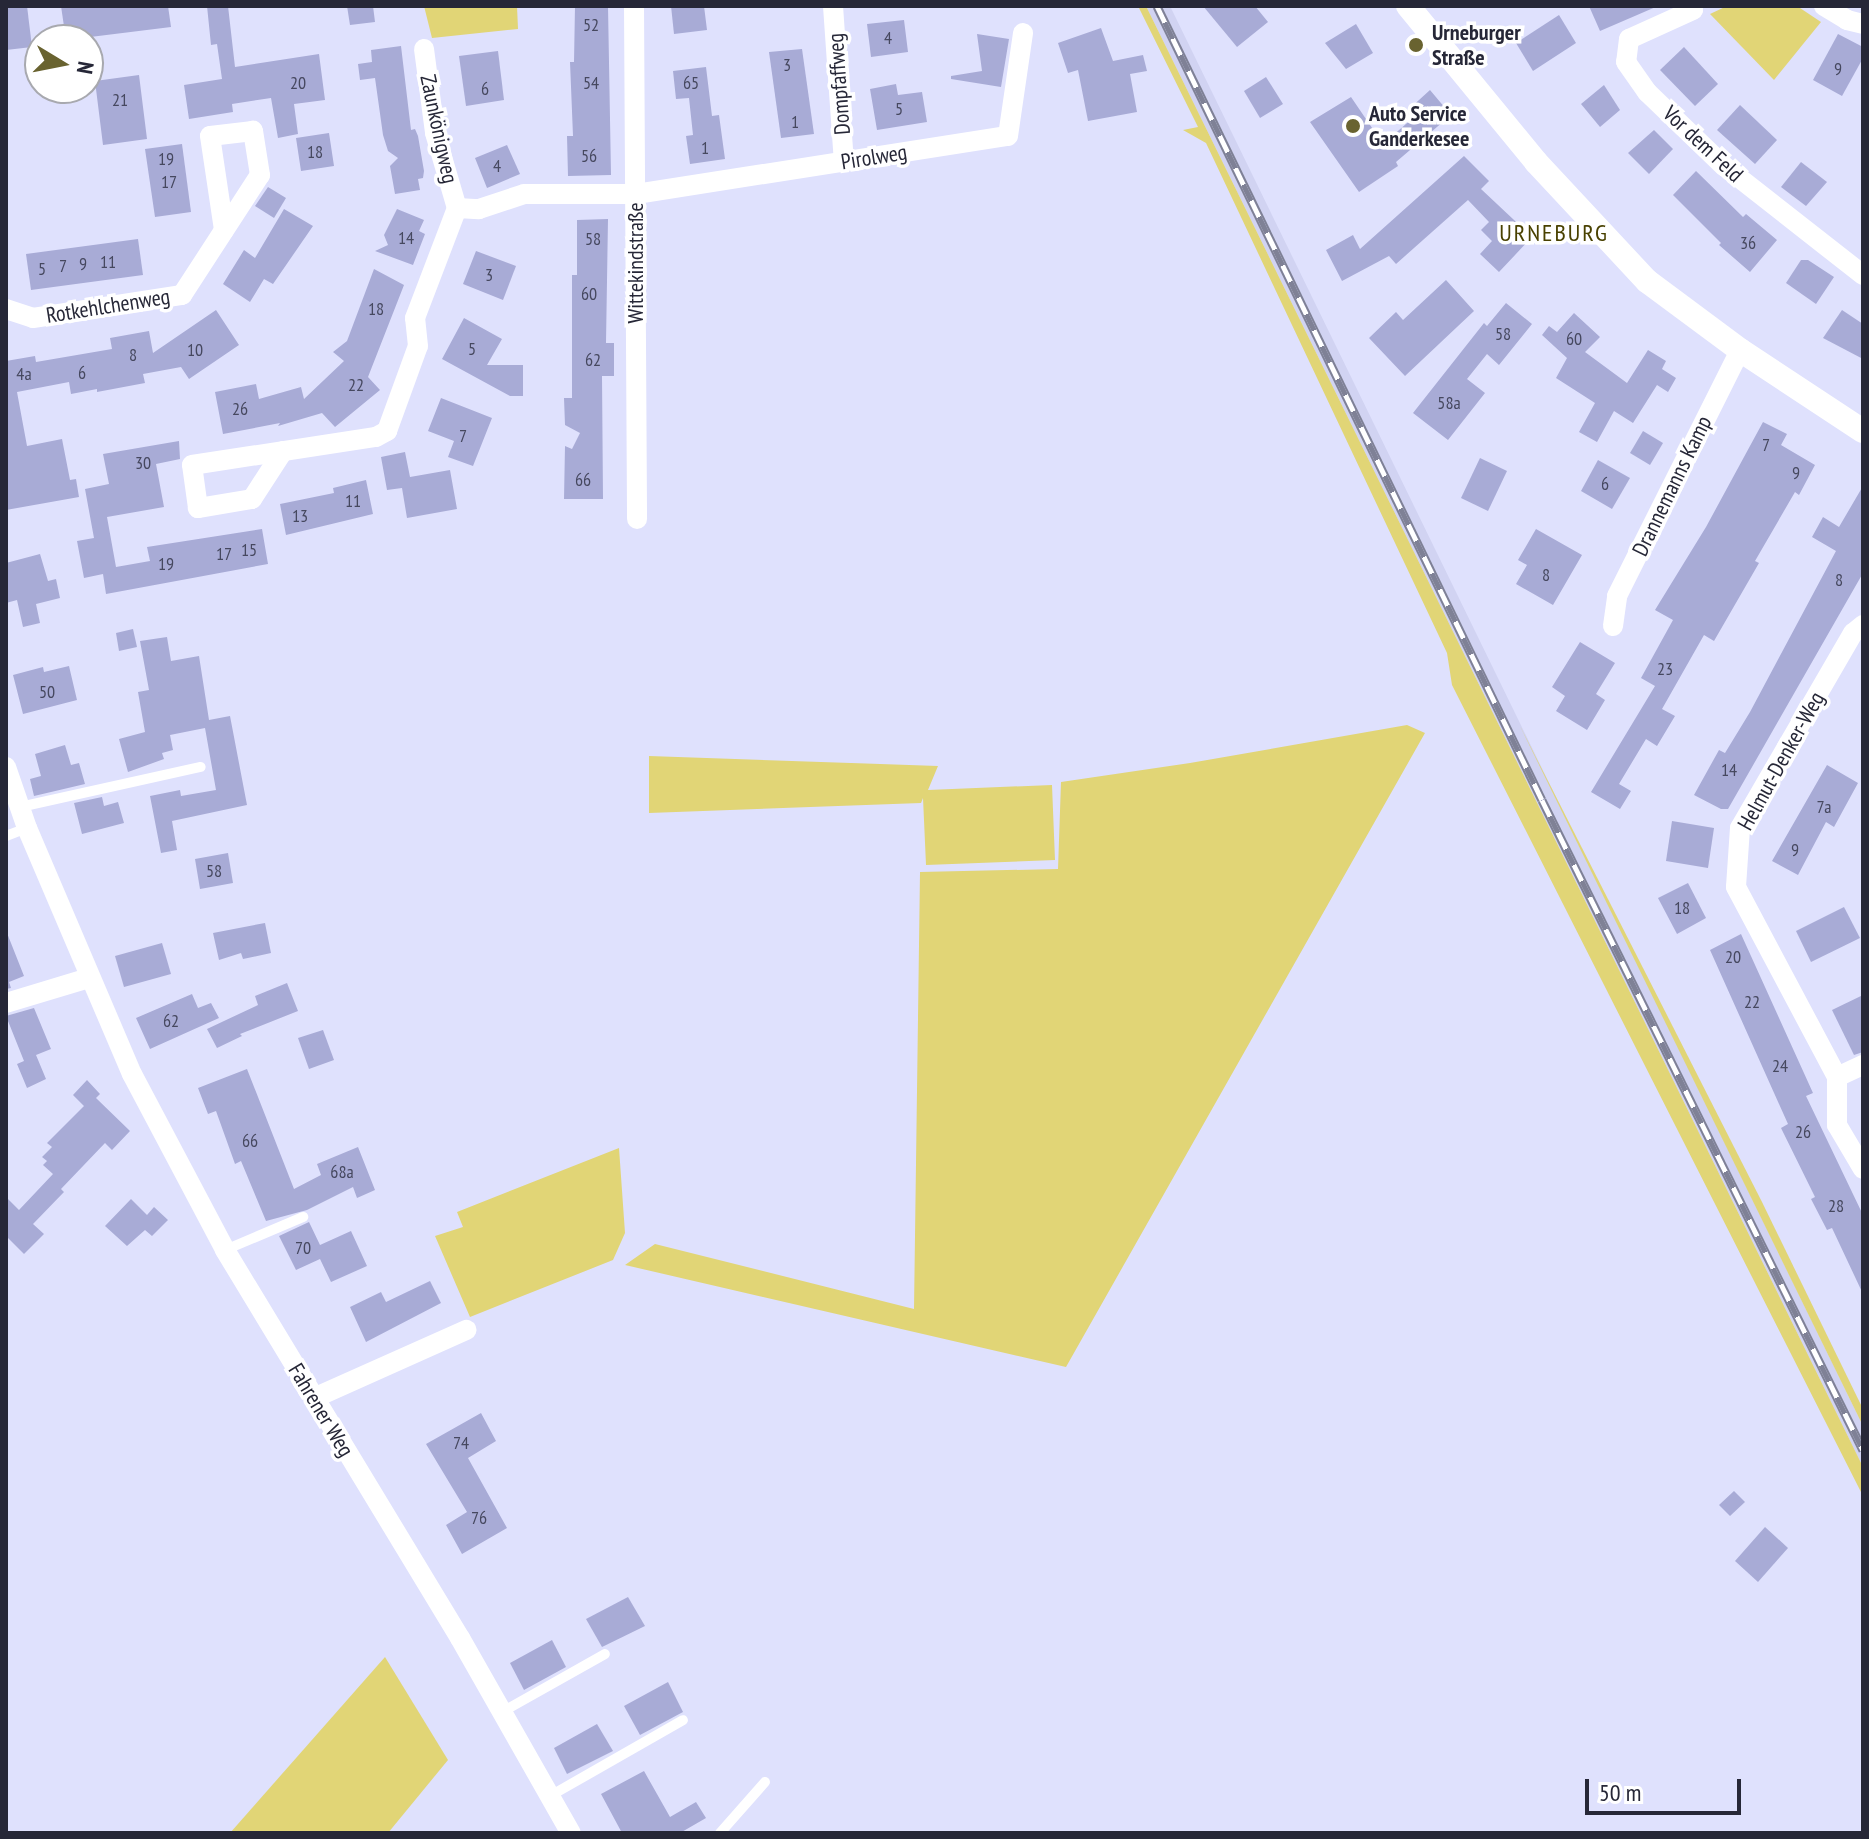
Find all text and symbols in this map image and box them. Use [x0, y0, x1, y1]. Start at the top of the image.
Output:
house number: 52 [583, 14, 599, 36]
place label: Urneburger Straße [1432, 19, 1521, 70]
north arrow [24, 24, 104, 104]
house number: 4 [884, 27, 892, 49]
street label: Dompfaffweg [822, 32, 856, 136]
marker: Urneburger Straße [1407, 36, 1425, 54]
house number: 3 [783, 54, 791, 76]
house number: 9 [1834, 58, 1842, 80]
text: N [71, 60, 100, 76]
house number: 20 [290, 72, 306, 94]
street label: Zaunkönigweg [415, 72, 463, 186]
house number: 54 [583, 72, 599, 94]
house number: 65 [683, 72, 699, 94]
house number: 6 [481, 78, 489, 100]
house number: 21 [112, 89, 128, 111]
house number: 5 [895, 98, 903, 120]
place label: Auto Service Ganderkesee [1369, 100, 1469, 152]
street label: Vor dem Feld [1658, 100, 1748, 188]
house number: 1 [791, 111, 799, 133]
marker: Auto Service Ganderkesee [1344, 117, 1362, 135]
house number: 1 [701, 137, 709, 159]
street label: Pirolweg [839, 139, 909, 175]
house number: 18 [307, 141, 323, 163]
house number: 56 [581, 145, 597, 167]
house number: 19 [158, 148, 174, 170]
house number: 4 [493, 155, 501, 177]
house number: 17 [161, 171, 177, 193]
street label: Wittekindstraße [623, 202, 649, 324]
district label: URNEBURG [1499, 219, 1609, 247]
house number: 14 [398, 227, 414, 249]
house number: 58 [585, 228, 601, 250]
house number: 36 [1740, 232, 1756, 254]
house number: 11 [100, 251, 116, 273]
house number: 9 [79, 253, 87, 275]
house number: 7 [59, 255, 67, 277]
house number: 5 [38, 258, 46, 280]
house number: 3 [485, 264, 493, 286]
street label: Rotkehlchenweg [44, 283, 172, 329]
house number: 60 [581, 283, 597, 305]
house number: 18 [368, 298, 384, 320]
house number: 58 [1495, 323, 1511, 345]
house number: 60 [1566, 328, 1582, 350]
house number: 5 [468, 338, 476, 360]
house number: 10 [187, 339, 203, 361]
house number: 8 [129, 344, 137, 366]
house number: 62 [585, 349, 601, 371]
house number: 6 [78, 362, 86, 384]
house number: 4a [16, 363, 32, 385]
house number: 22 [348, 374, 364, 396]
house number: 58a [1437, 392, 1461, 414]
house number: 26 [232, 398, 248, 420]
street label: Drannemanns Kamp [1627, 412, 1717, 560]
house number: 7 [459, 425, 467, 447]
house number: 7 [1762, 434, 1770, 456]
house number: 30 [135, 452, 151, 474]
house number: 9 [1792, 462, 1800, 484]
house number: 66 [575, 469, 591, 491]
house number: 6 [1601, 473, 1609, 495]
house number: 11 [345, 490, 361, 512]
house number: 13 [292, 505, 308, 527]
house number: 15 [241, 539, 257, 561]
house number: 17 [216, 543, 232, 565]
house number: 19 [158, 553, 174, 575]
house number: 8 [1542, 564, 1550, 586]
house number: 8 [1835, 569, 1843, 591]
house number: 23 [1657, 658, 1673, 680]
house number: 50 [39, 681, 55, 703]
street label: Helmut-Denker-Weg [1732, 687, 1830, 835]
house number: 14 [1721, 759, 1737, 781]
house number: 7a [1816, 796, 1832, 818]
house number: 9 [1791, 839, 1799, 861]
house number: 58 [206, 860, 222, 882]
house number: 18 [1674, 897, 1690, 919]
house number: 20 [1725, 946, 1741, 968]
house number: 22 [1744, 991, 1760, 1013]
house number: 62 [163, 1010, 179, 1032]
house number: 24 [1772, 1055, 1788, 1077]
house number: 26 [1795, 1121, 1811, 1143]
house number: 66 [242, 1130, 258, 1152]
house number: 68a [330, 1161, 354, 1183]
house number: 28 [1828, 1195, 1844, 1217]
house number: 70 [295, 1237, 311, 1259]
street label: Fahrener Weg [283, 1358, 359, 1462]
house number: 74 [453, 1432, 469, 1454]
house number: 76 [471, 1507, 487, 1529]
scale bar [1589, 1763, 1745, 1813]
text: 50 m [1599, 1777, 1641, 1808]

